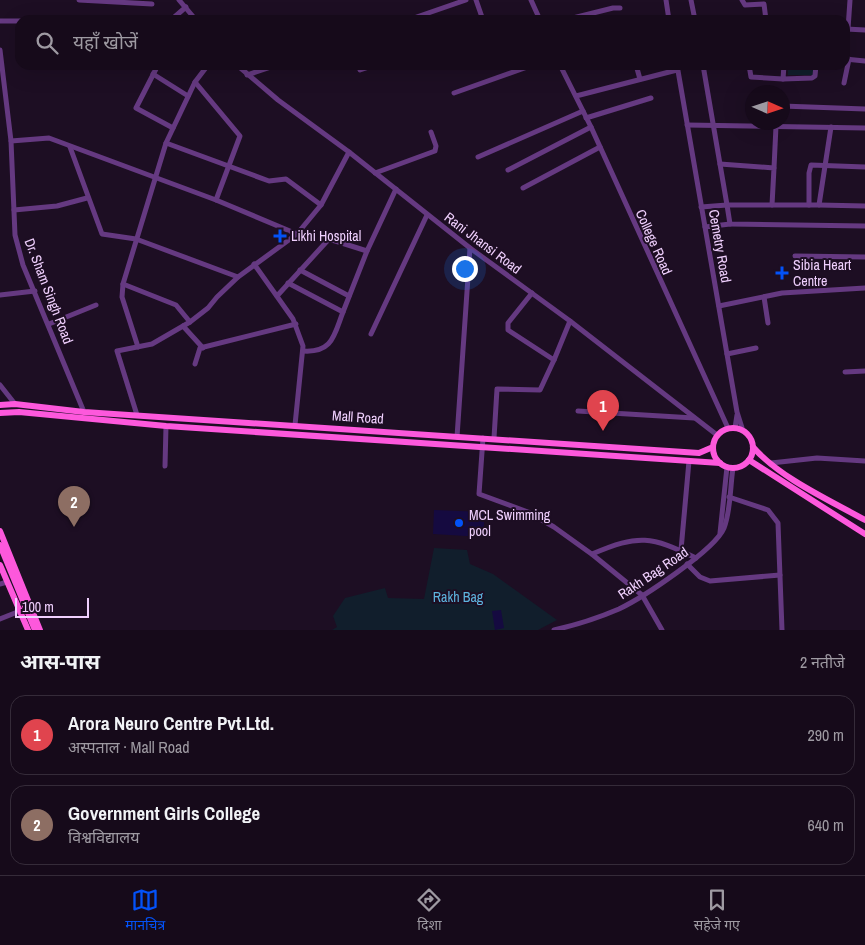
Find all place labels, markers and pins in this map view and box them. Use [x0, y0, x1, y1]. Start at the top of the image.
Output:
place label: Likhi Hospital [291, 227, 361, 245]
marker: Likhi Hospital [273, 229, 287, 243]
place label: Sibia Heart Centre [793, 256, 851, 290]
marker: Sibia Heart Centre [775, 266, 789, 280]
pin: 1 [587, 390, 619, 431]
pin: 2 [58, 486, 90, 527]
place label: MCL Swimming pool [469, 506, 551, 540]
marker: MCL Swimming pool [453, 517, 465, 529]

